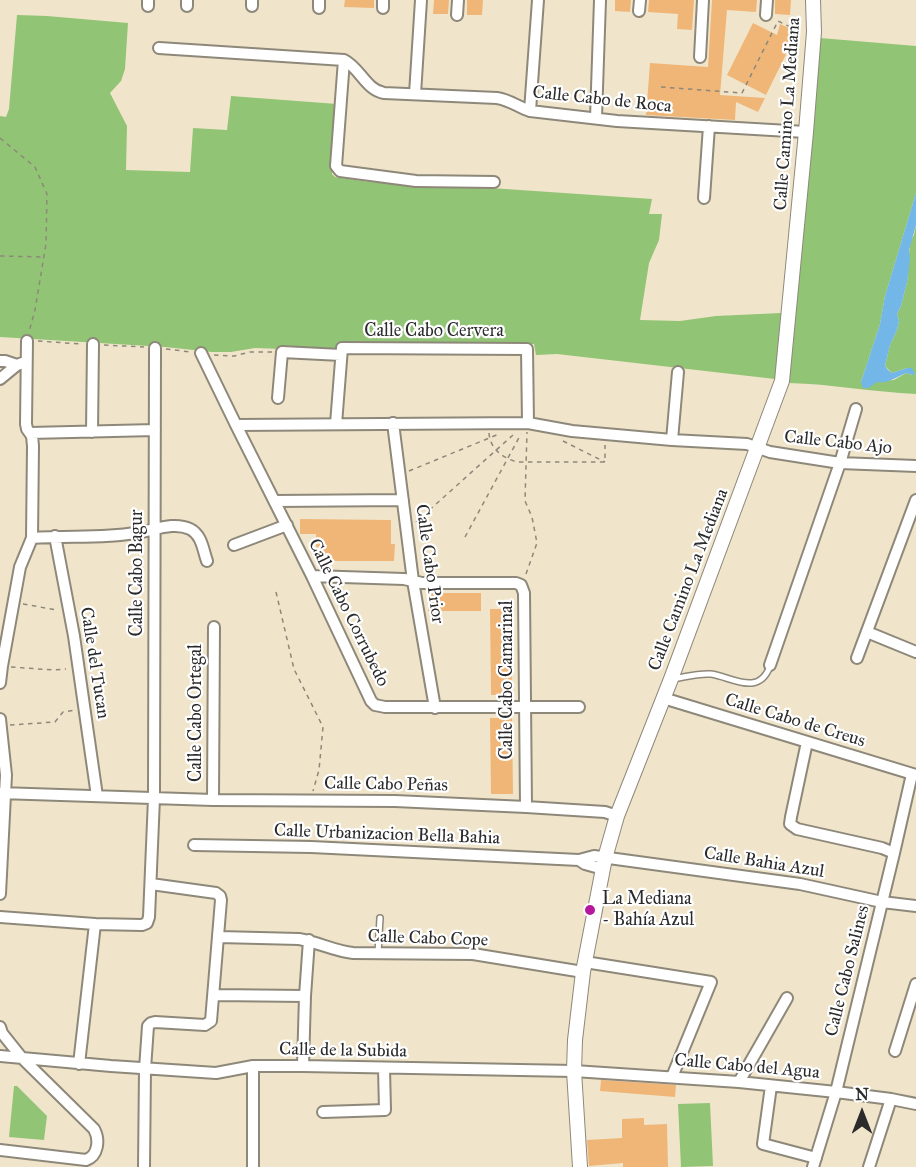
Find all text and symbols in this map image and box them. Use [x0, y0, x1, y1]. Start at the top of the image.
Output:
street label: Calle Camino La Mediana [770, 17, 806, 211]
street label: Calle Cabo de Roca [531, 82, 673, 118]
street label: Calle Cabo Cervera [364, 321, 504, 343]
street label: Calle Cabo Ajo [783, 427, 893, 459]
street label: Calle Camino La Mediana [644, 486, 734, 674]
street label: Calle Cabo Prior [410, 503, 448, 625]
street label: Calle Cabo Bagur [127, 509, 149, 637]
street label: Calle Cabo Corrubedo [303, 536, 393, 690]
street label: Calle Cabo Camarinal [497, 600, 519, 760]
street label: Calle del Tucan [75, 606, 113, 720]
street label: Calle Cabo Ortegal [186, 644, 208, 782]
street label: Calle Cabo de Creus [722, 689, 868, 753]
street label: Calle Cabo Peñas [324, 773, 448, 797]
street label: Calle Urbanizacion Bella Bahia [274, 820, 500, 850]
street label: Calle Bahia Azul [702, 843, 826, 883]
place label: La Mediana - Bahía Azul [602, 889, 694, 932]
marker: La Mediana - Bahía Azul [583, 903, 597, 917]
street label: Calle Cabo Salines [821, 903, 875, 1039]
street label: Calle Cabo Cope [367, 926, 489, 952]
street label: Calle de la Subida [279, 1039, 407, 1063]
street label: Calle Cabo del Agua [673, 1050, 821, 1084]
north arrow [832, 1083, 892, 1143]
text: N [855, 1085, 869, 1104]

